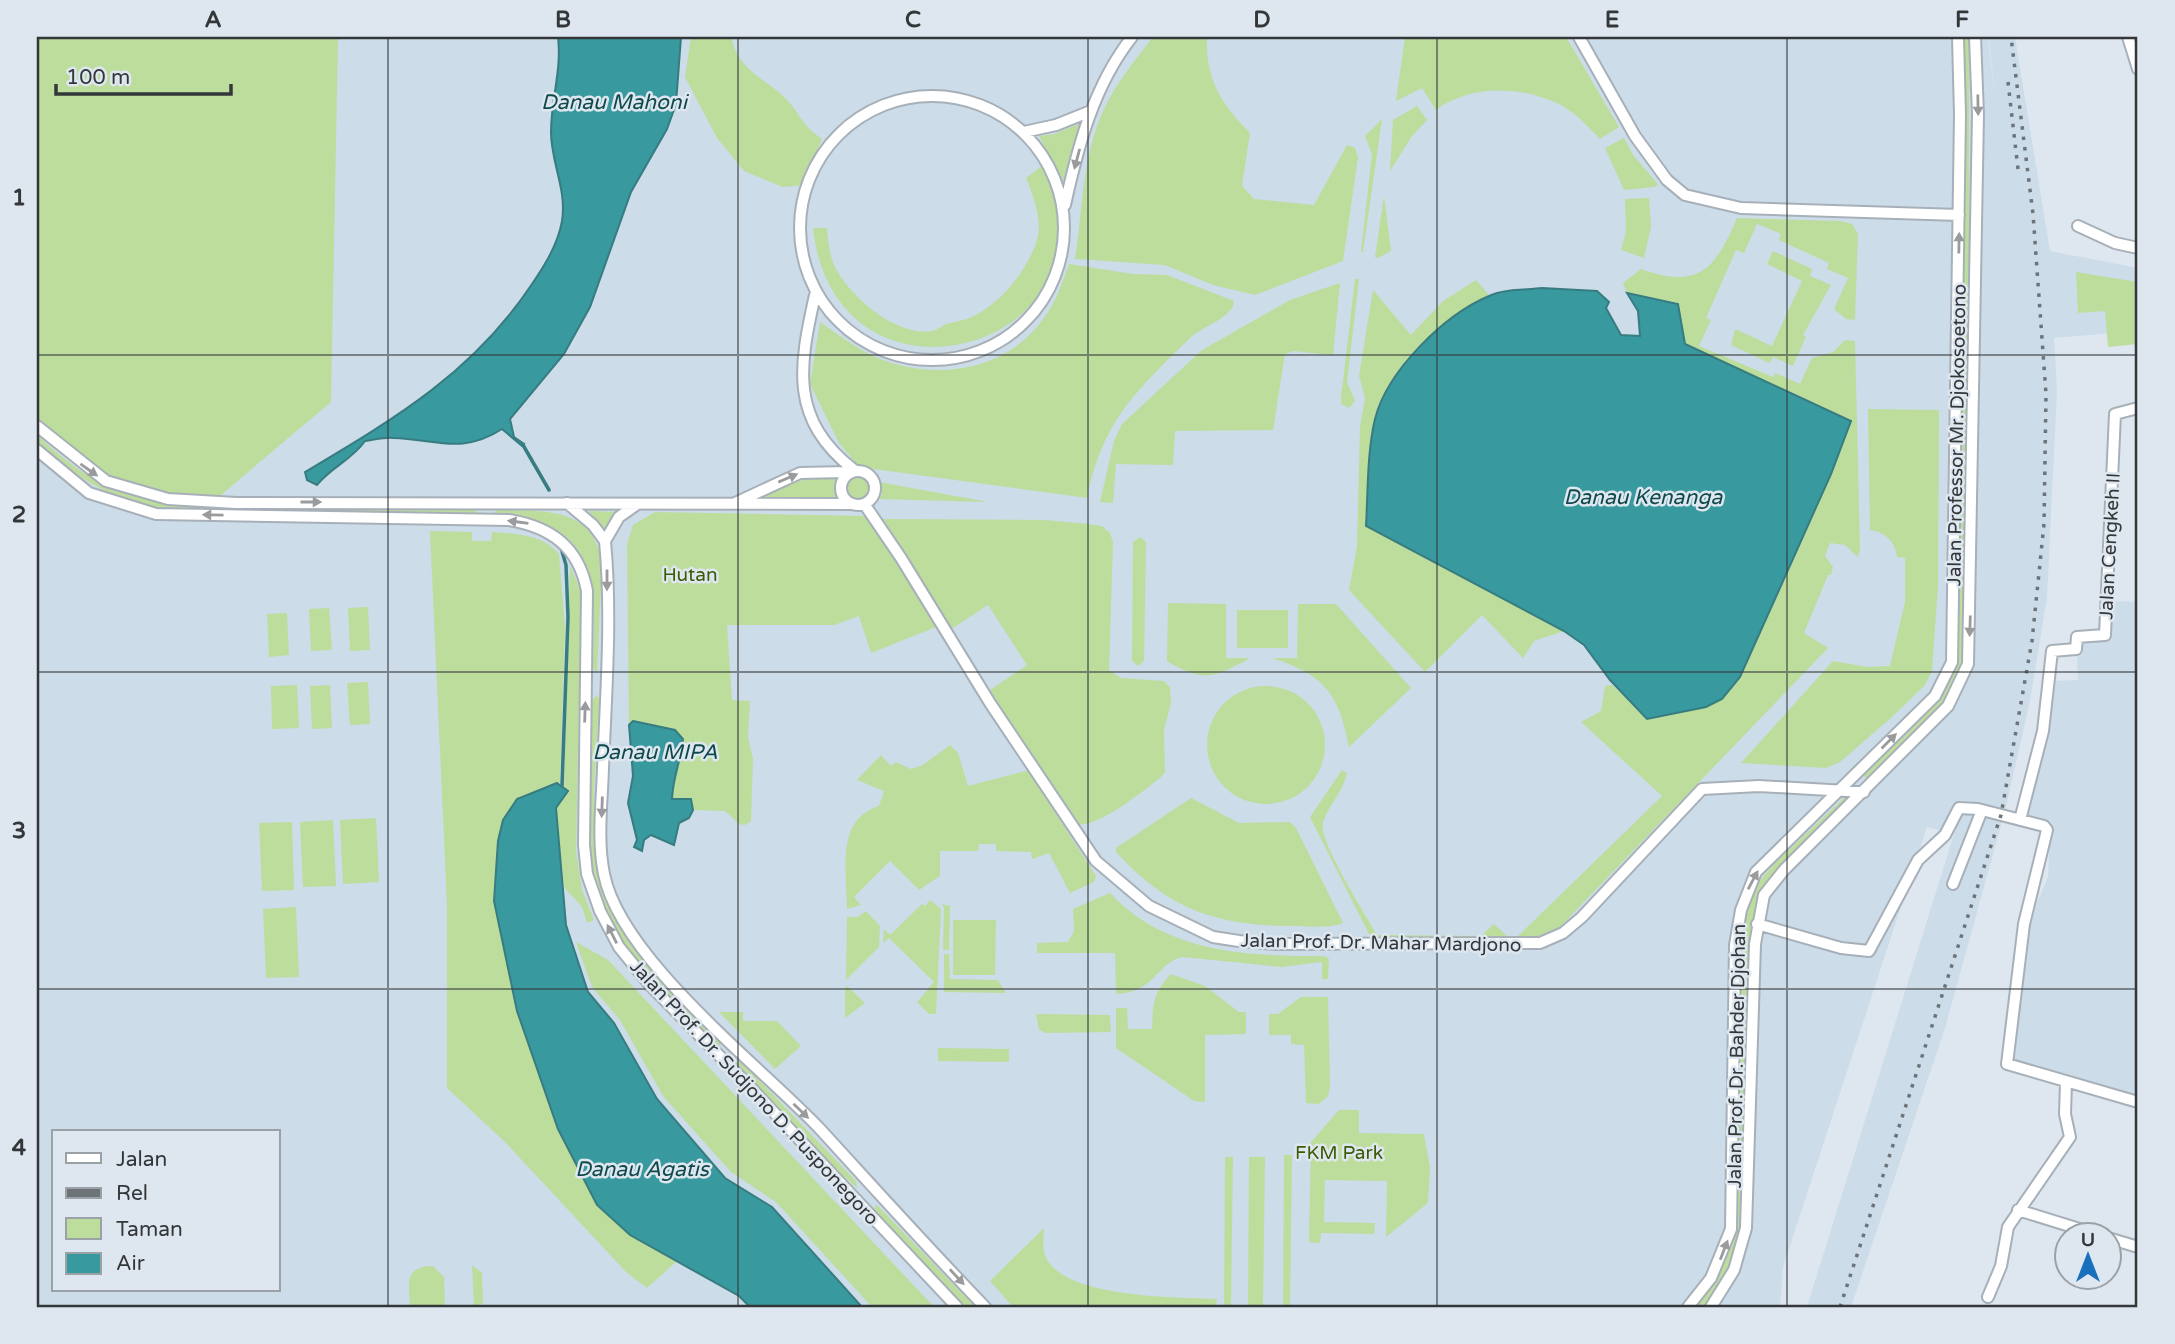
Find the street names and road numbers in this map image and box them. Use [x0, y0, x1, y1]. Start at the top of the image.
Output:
street label: Jalan Professor Mr. Djokosoetono [1943, 284, 1971, 586]
street label: Jalan Cengkeh II [2095, 472, 2125, 620]
street label: Jalan Prof. Dr. Bahder Djohan [1724, 924, 1750, 1188]
street label: Jalan Prof. Dr. Mahar Mardjono [1240, 930, 1522, 956]
street label: Jalan Prof. Dr. Sudjono D. Pusponegoro [625, 956, 883, 1230]

